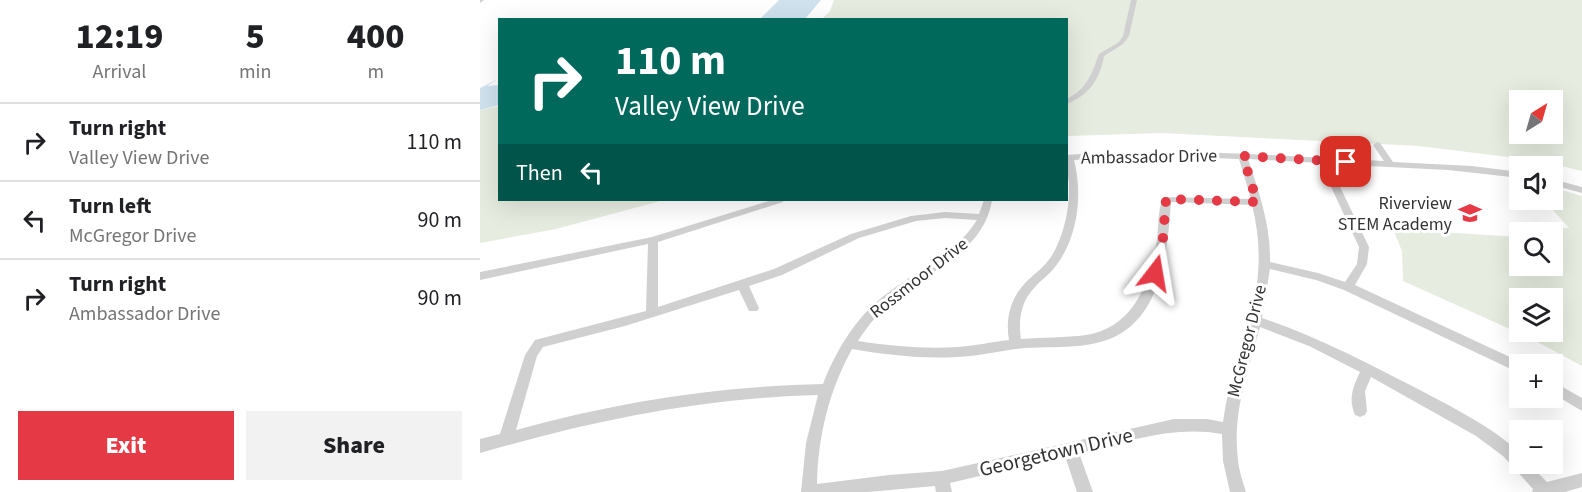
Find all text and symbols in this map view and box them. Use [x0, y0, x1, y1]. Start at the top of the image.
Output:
text: 12:19 [75, 11, 164, 62]
text: 5 [246, 11, 265, 62]
text: 400 [347, 11, 405, 62]
text: 110 m [615, 31, 726, 91]
icon: right [516, 42, 594, 120]
text: Arrival [93, 58, 146, 86]
text: min [239, 58, 271, 86]
text: m [367, 58, 384, 86]
text: Valley View Drive [615, 87, 805, 126]
north arrow [1509, 90, 1563, 144]
map controls [1509, 90, 1563, 474]
text: Turn right [69, 112, 166, 144]
icon: right [18, 126, 51, 159]
text: 110 m [407, 126, 462, 158]
pin [1320, 136, 1371, 187]
street label: Ambassador Drive [1081, 143, 1217, 171]
text: Valley View Drive [69, 144, 209, 172]
icon: arrive [1329, 145, 1362, 178]
icon: left [575, 156, 608, 189]
button: sound [1509, 156, 1563, 210]
text: Then [516, 157, 563, 189]
text: Turn left [69, 190, 151, 222]
place label: Riverview STEM Academy [1338, 191, 1453, 237]
school or university icon: Riverview STEM Academy [1457, 200, 1483, 226]
icon: left [18, 204, 51, 237]
text: 90 m [417, 204, 462, 236]
text: McGregor Drive [69, 222, 196, 250]
button: search [1509, 222, 1563, 276]
street label: Rossmoor Drive [865, 232, 973, 324]
position arrow [1123, 241, 1187, 305]
text: Turn right [69, 268, 166, 300]
icon: right [18, 282, 51, 315]
text: 90 m [417, 282, 462, 314]
street label: McGregor Drive [1221, 282, 1273, 400]
button: layers [1509, 288, 1563, 342]
text: Ambassador Drive [69, 300, 220, 328]
button: + [1509, 354, 1563, 408]
button: Exit [18, 411, 234, 480]
button: Share [246, 411, 462, 480]
street label: Georgetown Drive [976, 420, 1136, 484]
button: − [1509, 420, 1563, 474]

